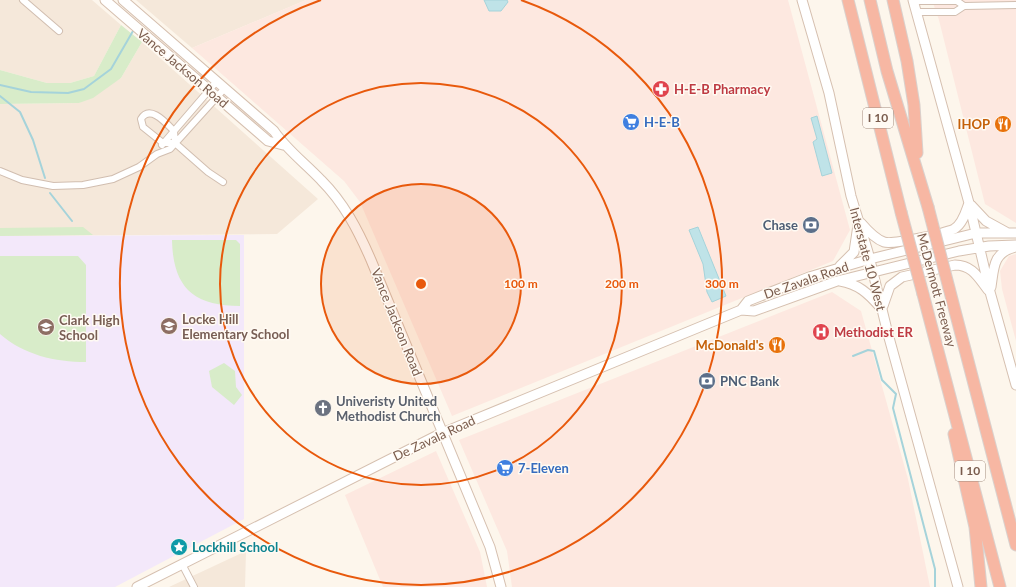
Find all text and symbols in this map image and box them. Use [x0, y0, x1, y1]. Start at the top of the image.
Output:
street label: Vance Jackson Road [134, 25, 232, 111]
pharmacy icon: H-E-B Pharmacy [651, 79, 671, 99]
place label: H-E-B Pharmacy [674, 81, 770, 97]
road number: I 10 [863, 108, 893, 128]
supermarket icon: H-E-B [621, 112, 641, 132]
place label: H-E-B [644, 114, 680, 130]
restaurant icon: IHOP [993, 114, 1013, 134]
place label: IHOP [958, 116, 990, 132]
street label: Interstate 10 West [846, 205, 890, 313]
bank icon: Chase [801, 215, 821, 235]
place label: Chase [763, 217, 798, 233]
street label: McDermott Freeway [914, 231, 960, 349]
street label: De Zavala Road [761, 258, 851, 302]
street label: Vance Jackson Road [368, 266, 426, 378]
text: 100 m [504, 276, 538, 291]
text: 200 m [605, 276, 639, 291]
text: 300 m [705, 276, 739, 291]
centre of rings [414, 277, 428, 291]
place label: Locke Hill Elementary School [182, 311, 290, 342]
place label: Clark High School [59, 312, 120, 343]
school or university icon: Locke Hill Elementary School [159, 316, 179, 336]
school or university icon: Clark High School [36, 317, 56, 337]
hospital icon: Methodist ER [811, 322, 831, 342]
place label: Methodist ER [834, 324, 913, 340]
restaurant icon: McDonald's [767, 335, 787, 355]
place label: McDonald's [696, 337, 764, 353]
bank icon: PNC Bank [697, 371, 717, 391]
place label: PNC Bank [720, 373, 779, 389]
place label: Univeristy United Methodist Church [336, 393, 441, 424]
church icon: Univeristy United Methodist Church [313, 398, 333, 418]
street label: De Zavala Road [390, 412, 478, 464]
supermarket icon: 7-Eleven [495, 458, 515, 478]
place label: 7-Eleven [518, 460, 569, 476]
road number: I 10 [955, 461, 985, 481]
place icon: Lockhill School [169, 537, 189, 557]
place label: Lockhill School [192, 539, 278, 555]

